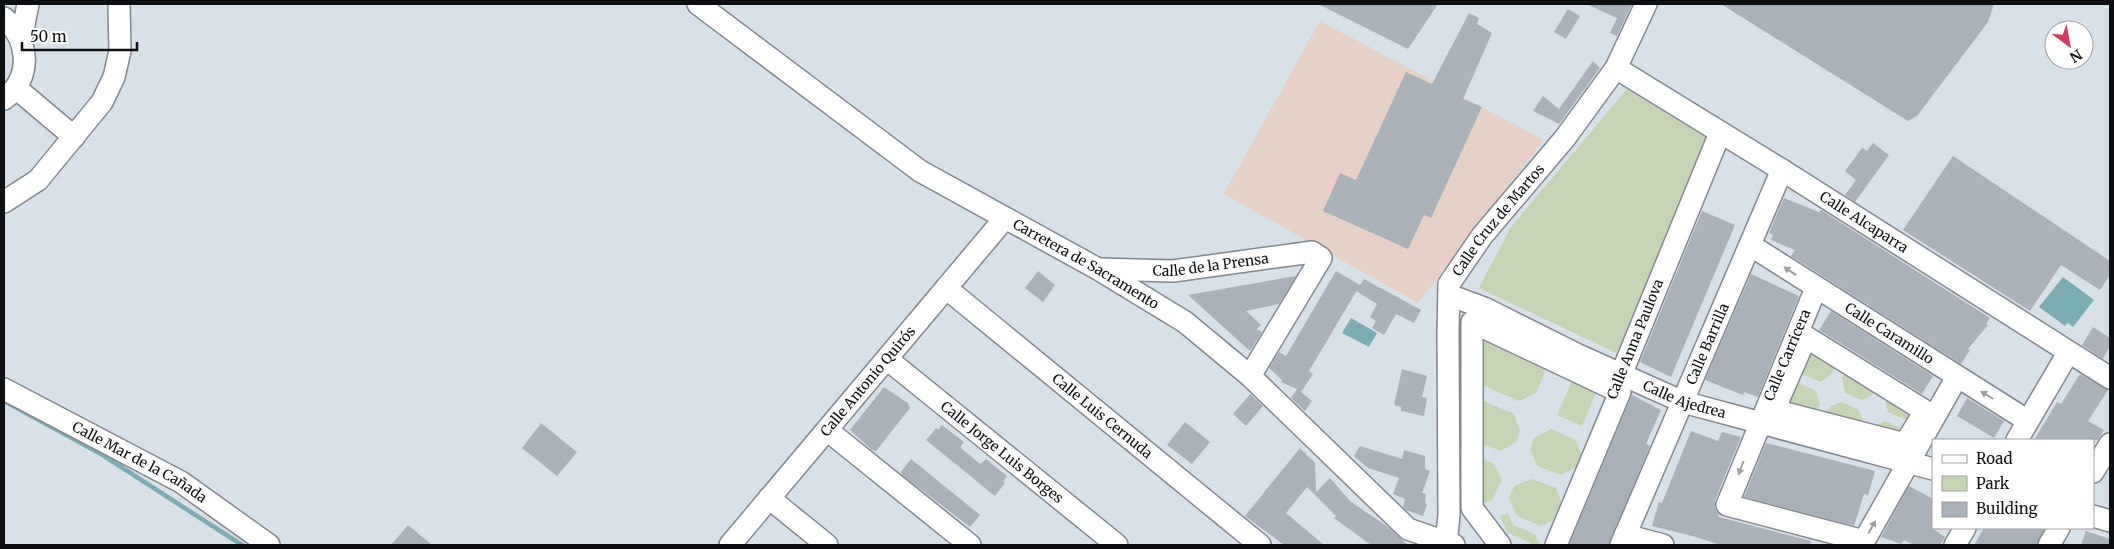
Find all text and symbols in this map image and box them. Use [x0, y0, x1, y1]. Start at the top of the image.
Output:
scale bar [22, 20, 138, 52]
north arrow [2044, 20, 2094, 70]
text: 50 m [30, 27, 67, 46]
text: N [2066, 45, 2085, 67]
street label: Calle Cruz de Martos [1448, 160, 1548, 279]
street label: Calle Alcaparra [1816, 187, 1912, 257]
street label: Carretera de Sacramento [1010, 215, 1162, 313]
street label: Calle de la Prensa [1152, 249, 1270, 280]
one-way arrow [1784, 267, 1797, 276]
street label: Calle Anna Paulova [1603, 276, 1668, 402]
street label: Calle Caramillo [1842, 298, 1937, 368]
street label: Calle Barrilla [1682, 300, 1733, 387]
street label: Calle Carricera [1760, 306, 1815, 404]
street label: Calle Antonio Quirós [816, 322, 919, 440]
street label: Calle Luis Cernuda [1048, 370, 1157, 463]
street label: Calle Ajedrea [1640, 376, 1728, 422]
one-way arrow [1980, 391, 1994, 400]
street label: Calle Jorge Luis Borges [937, 397, 1067, 507]
street label: Calle Mar de la Cañada [69, 417, 211, 507]
legend [1932, 439, 2094, 529]
text: Road [1976, 449, 2012, 468]
one-way arrow [1737, 461, 1745, 475]
text: Park [1976, 474, 2010, 493]
text: Building [1976, 499, 2038, 518]
one-way arrow [1867, 520, 1876, 533]

